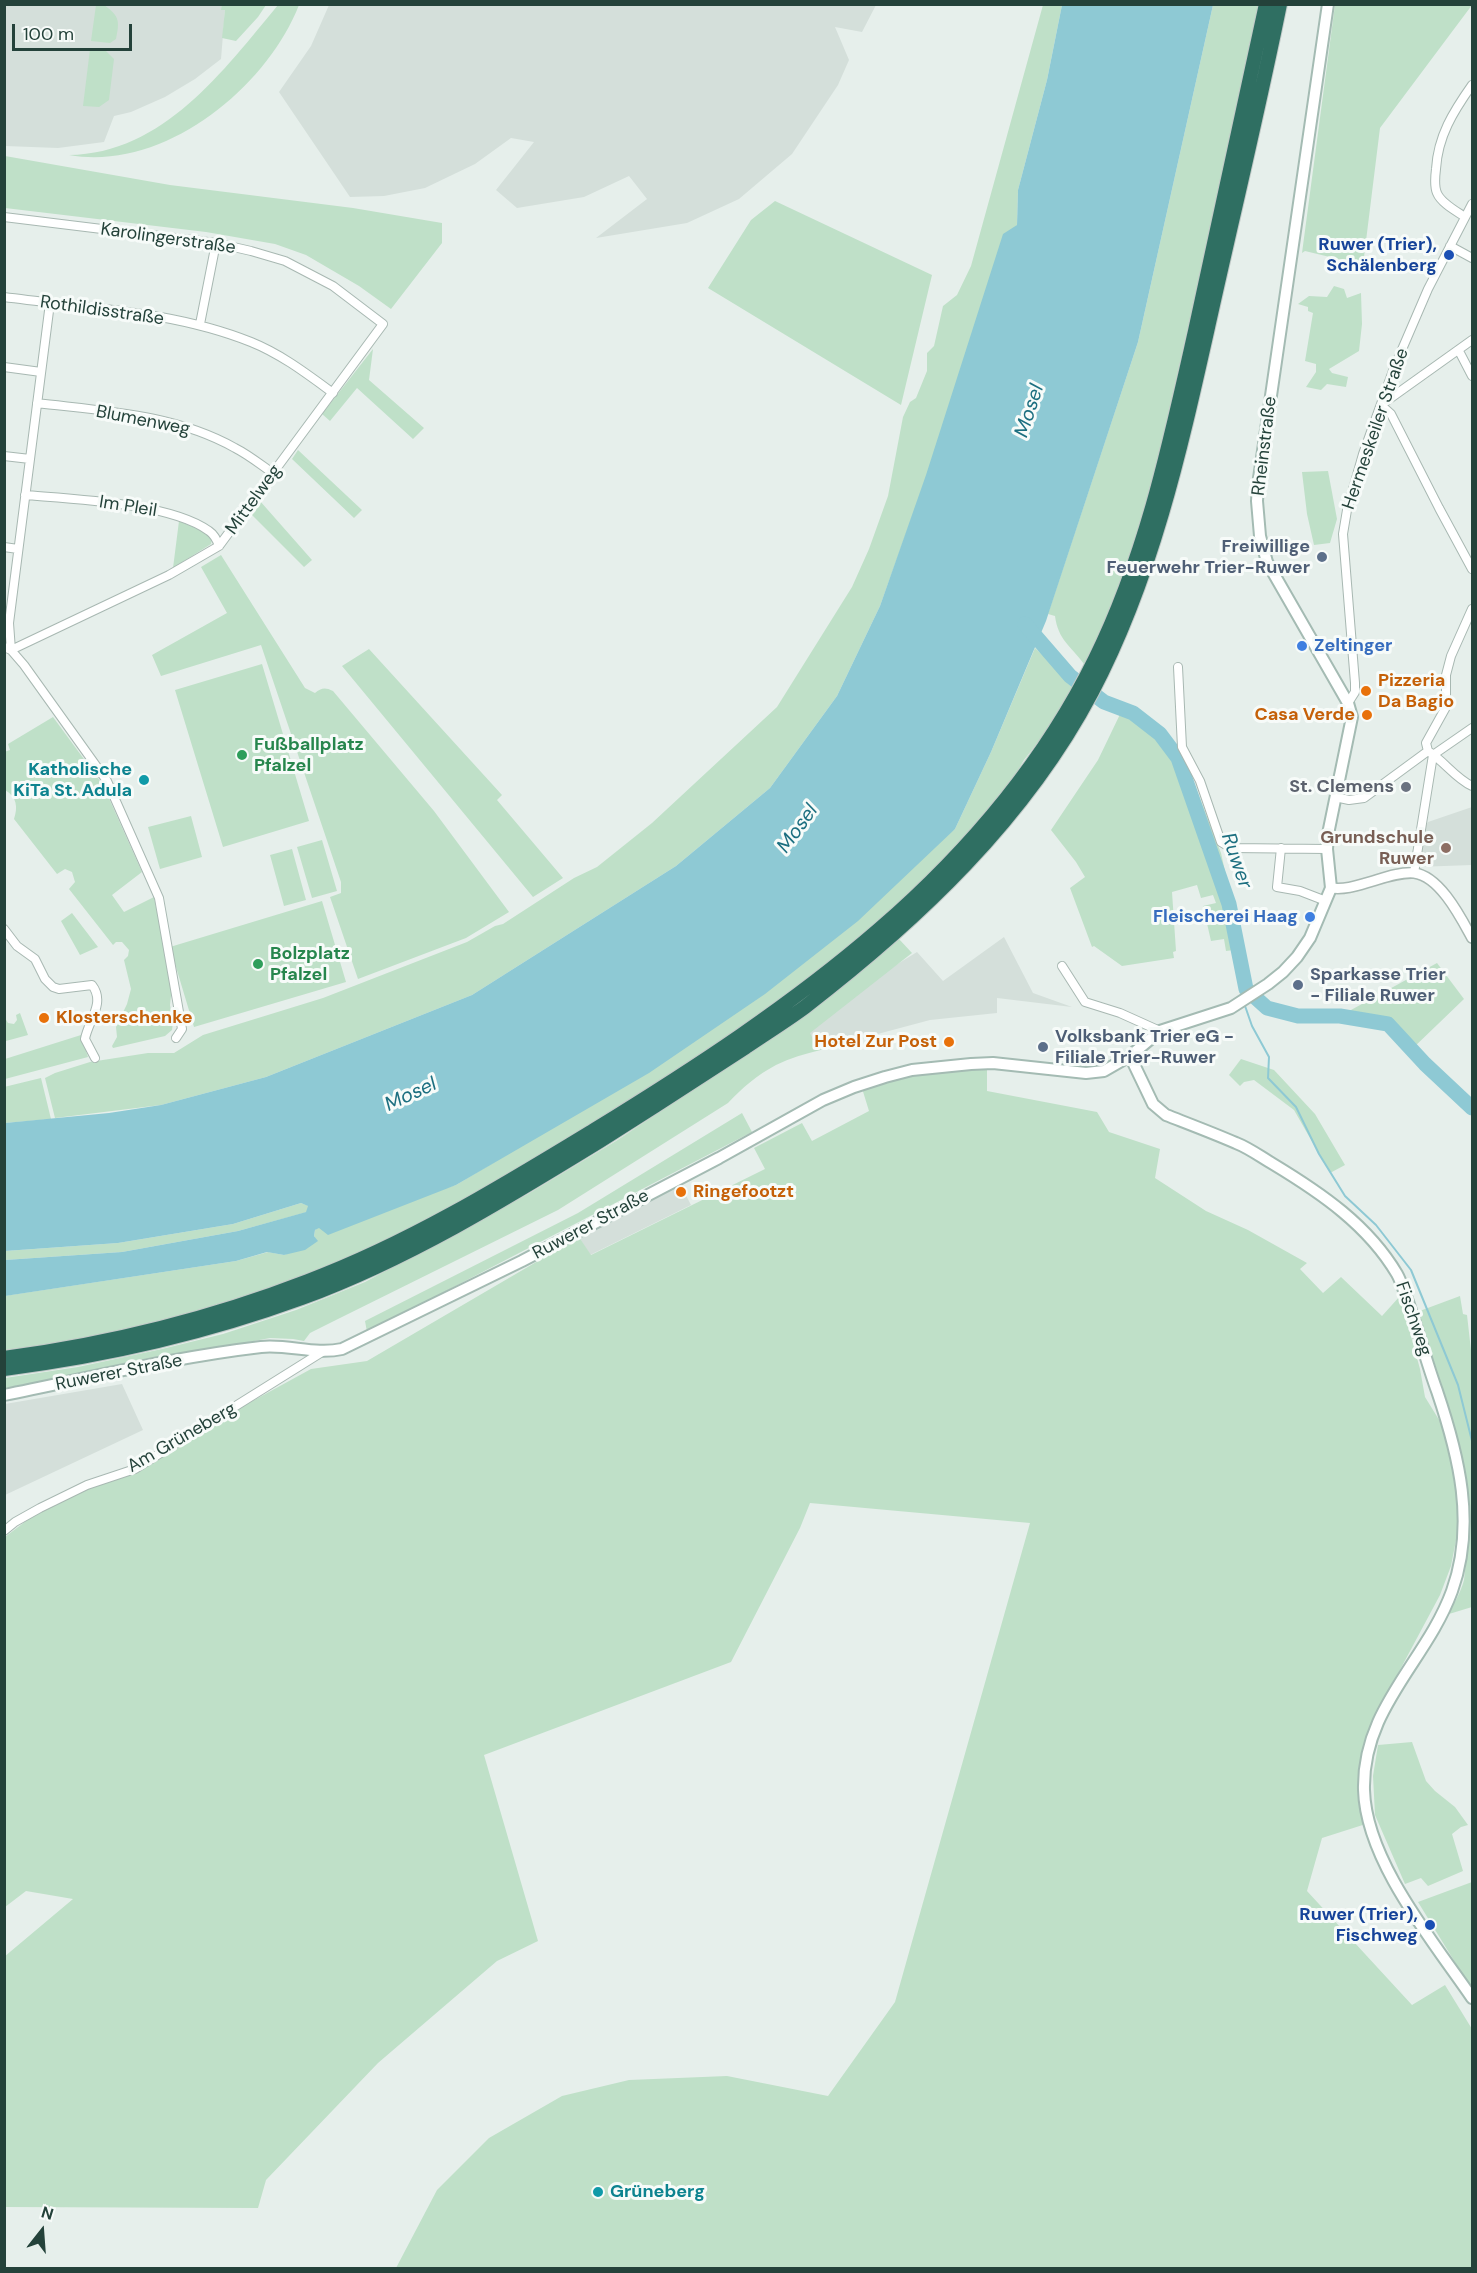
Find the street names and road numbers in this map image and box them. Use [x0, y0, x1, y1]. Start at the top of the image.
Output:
street label: Karolingerstraße [99, 219, 237, 259]
street label: Rothildisstraße [39, 292, 165, 330]
street label: Hermeskeiler Straße [1338, 346, 1414, 512]
street label: Rheinstraße [1248, 395, 1282, 497]
street label: Blumenweg [94, 401, 192, 441]
street label: Mittelweg [221, 461, 287, 539]
street label: Im Pleil [98, 492, 158, 522]
street label: Ruwerer Straße [529, 1185, 653, 1265]
street label: Fischweg [1390, 1279, 1436, 1359]
street label: Ruwerer Straße [54, 1350, 184, 1396]
street label: Am Grüneberg [124, 1398, 240, 1478]

